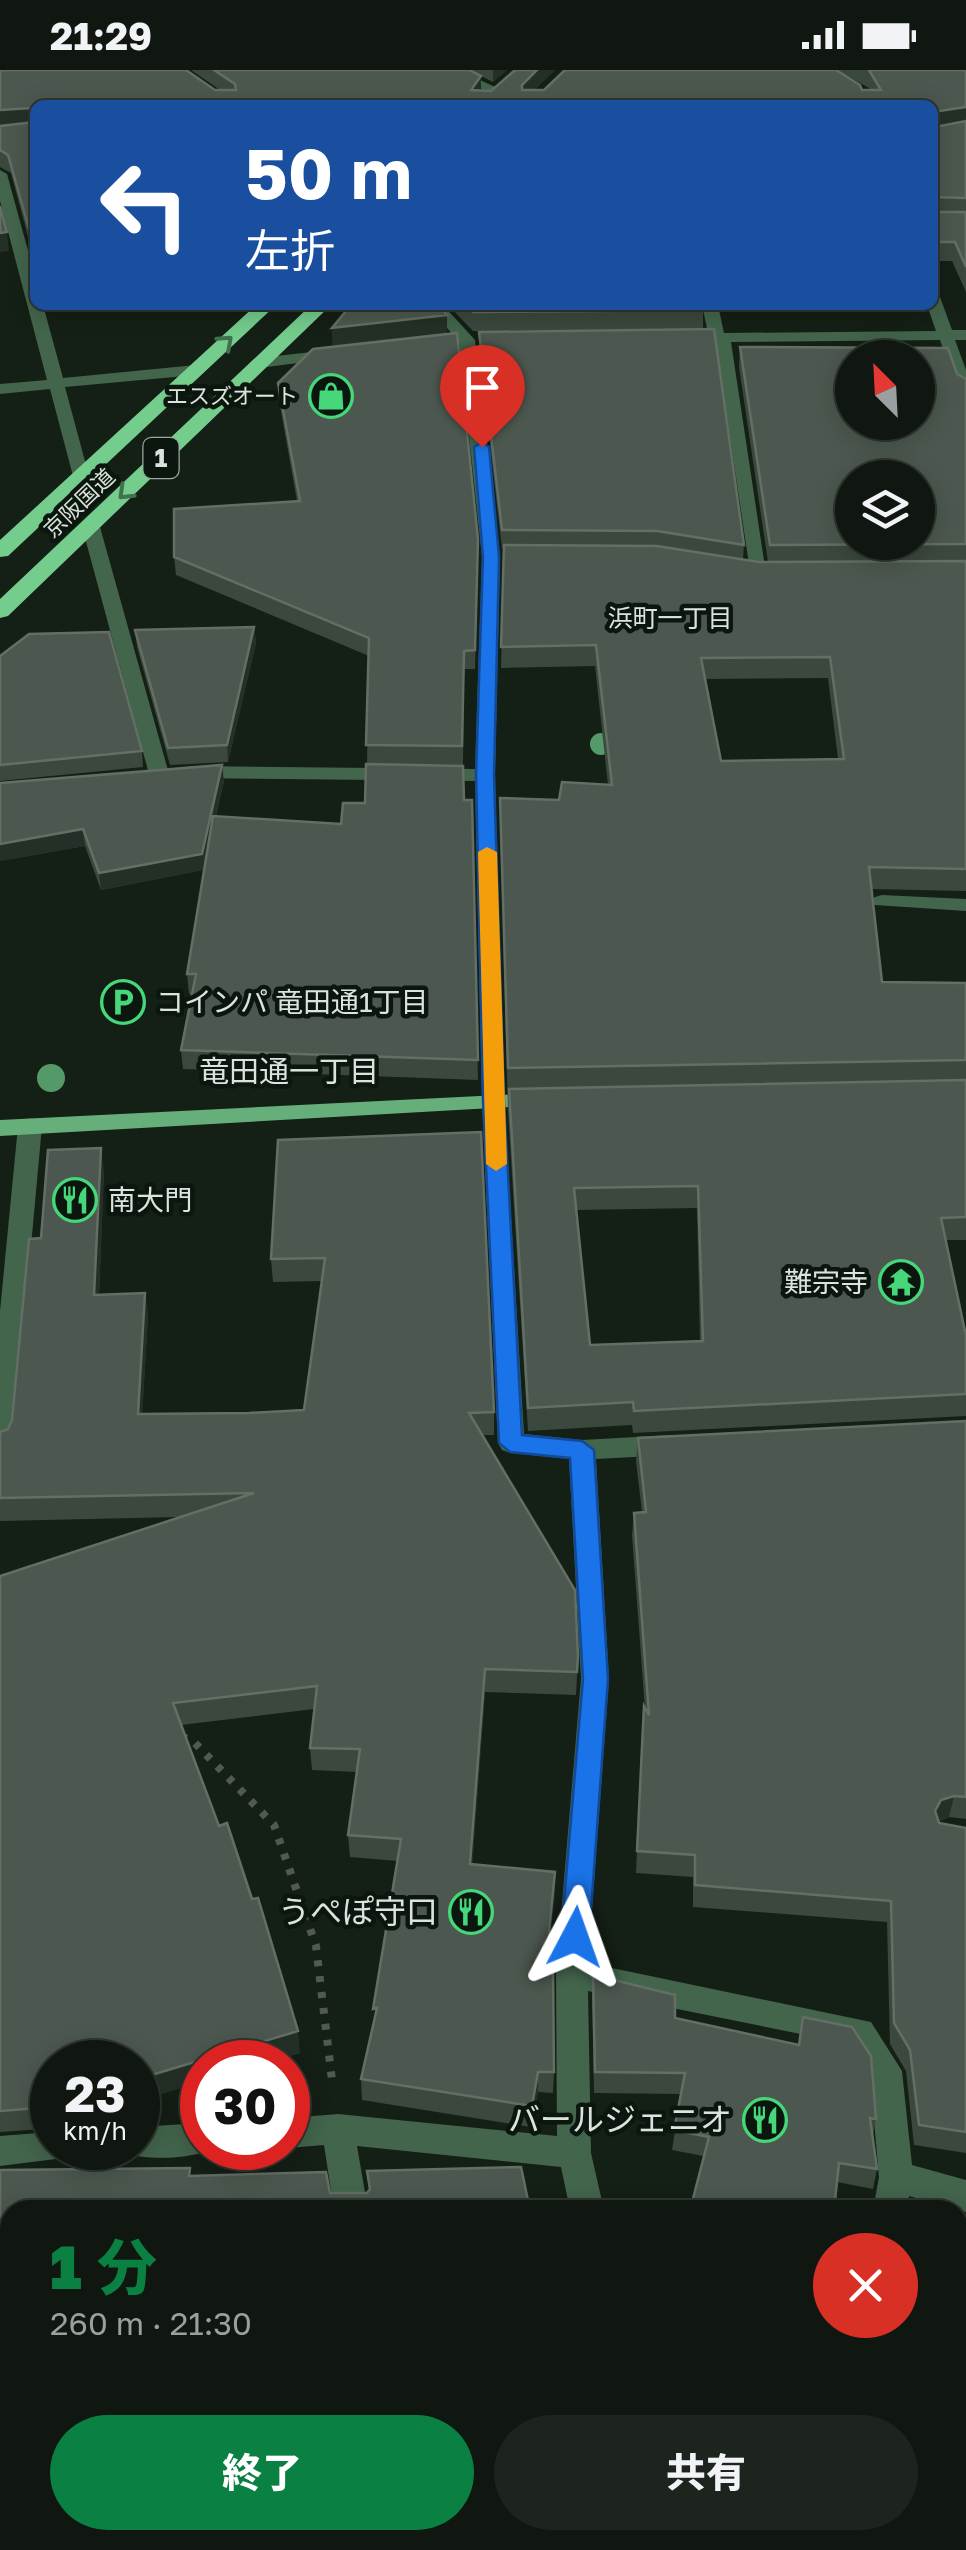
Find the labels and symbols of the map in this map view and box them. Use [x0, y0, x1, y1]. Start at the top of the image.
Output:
one-way arrow [214, 336, 233, 354]
north arrow [835, 340, 935, 440]
pin [440, 345, 525, 448]
shop icon: エスズオート [308, 373, 354, 419]
place label: エスズオート [166, 382, 298, 409]
road number: 1 [144, 438, 178, 478]
street label: 京阪国道 [38, 462, 120, 543]
one-way arrow [118, 481, 137, 499]
district label: 浜町一丁目 [607, 602, 733, 633]
parking icon: コインパ 竜田通1丁目 [100, 979, 146, 1025]
place label: コインパ 竜田通1丁目 [156, 985, 429, 1018]
district label: 竜田通一丁目 [199, 1053, 379, 1089]
restaurant icon: 南大門 [52, 1177, 98, 1223]
place label: 南大門 [108, 1183, 192, 1216]
temple icon: 難宗寺 [878, 1259, 924, 1305]
place label: 難宗寺 [784, 1265, 868, 1298]
position arrow [523, 1885, 627, 1989]
restaurant icon: うぺぽ守口 [448, 1889, 494, 1935]
place label: うぺぽ守口 [278, 1892, 438, 1930]
speed limit sign: 30 [180, 2040, 310, 2170]
restaurant icon: バールジェニオ [742, 2097, 788, 2143]
place label: バールジェニオ [508, 2100, 732, 2138]

